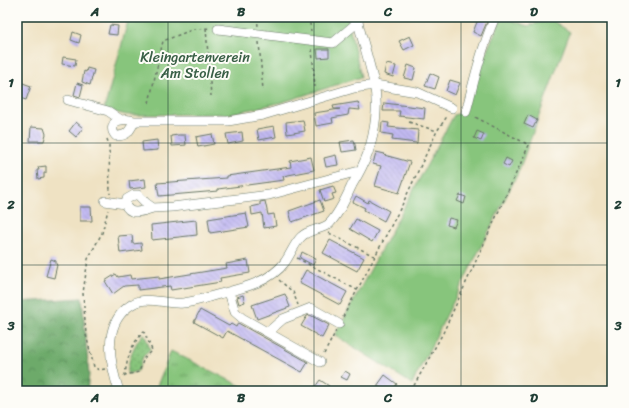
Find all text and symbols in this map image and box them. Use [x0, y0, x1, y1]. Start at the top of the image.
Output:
text: A [90, 0, 99, 23]
text: B [237, 0, 246, 23]
text: C [383, 0, 393, 23]
text: D [530, 0, 538, 23]
park label: Kleingartenverein Am Stollen [140, 45, 250, 86]
text: 1 [8, 71, 14, 94]
text: 1 [615, 71, 621, 94]
text: 2 [6, 193, 15, 216]
text: 2 [613, 193, 622, 216]
text: 3 [6, 314, 15, 337]
text: 3 [613, 314, 622, 337]
text: A [90, 386, 99, 408]
text: B [237, 386, 246, 408]
text: C [383, 386, 393, 408]
text: D [530, 386, 538, 408]

